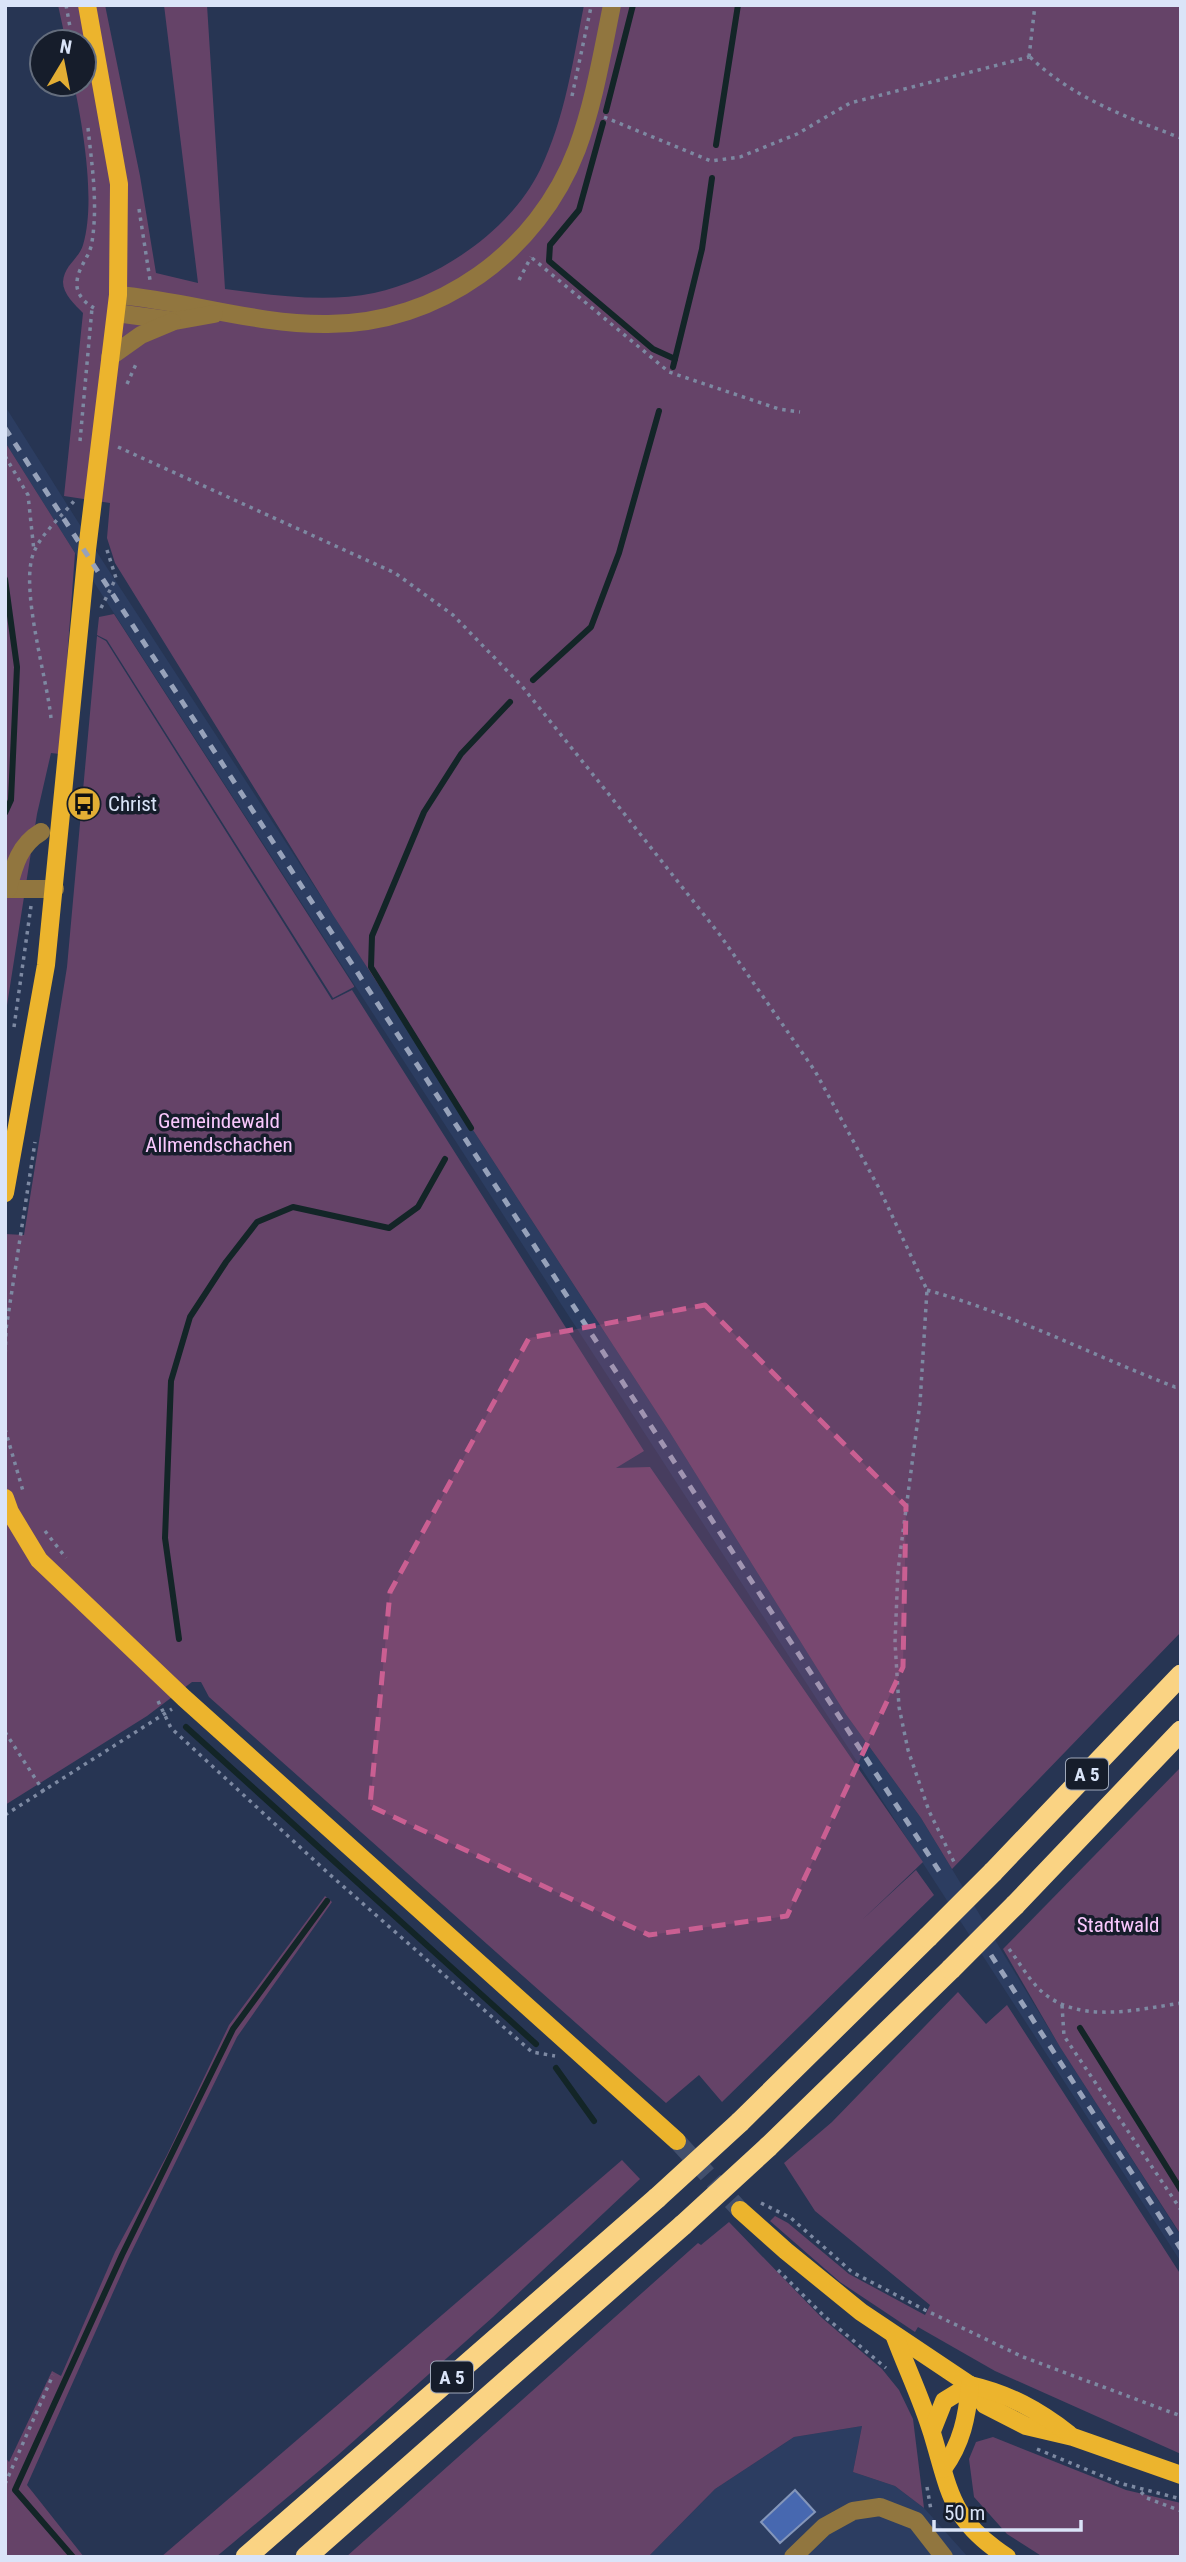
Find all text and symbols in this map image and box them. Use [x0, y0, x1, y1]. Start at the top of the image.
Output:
north arrow [28, 28, 98, 98]
text: N [58, 34, 74, 59]
bus stop icon: Christ [65, 785, 103, 823]
place label: Christ [108, 792, 157, 816]
park label: Gemeindewald Allmendschachen [145, 1109, 293, 1157]
road number: A 5 [1066, 1758, 1108, 1790]
park label: Stadtwald [1077, 1913, 1159, 1937]
road number: A 5 [431, 2362, 473, 2392]
scale bar [934, 2488, 1081, 2532]
text: 50 m [944, 2501, 985, 2525]

